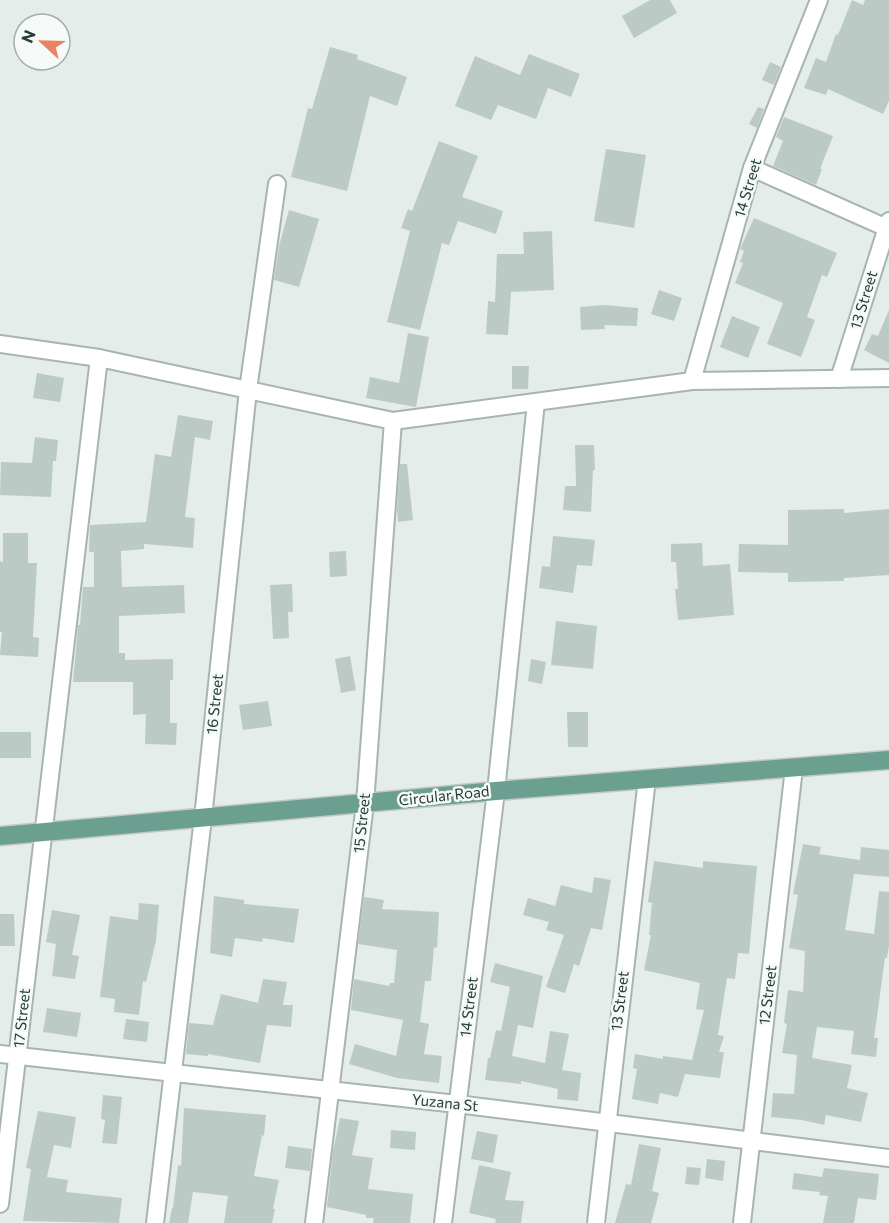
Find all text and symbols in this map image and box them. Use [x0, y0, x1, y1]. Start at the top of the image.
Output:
north arrow [12, 12, 72, 72]
text: N [17, 27, 39, 45]
street label: 14 Street [730, 156, 765, 219]
street label: 13 Street [846, 268, 880, 331]
street label: 16 Street [202, 673, 226, 735]
street label: Circular Road [398, 781, 490, 809]
street label: 15 Street [349, 792, 373, 854]
street label: 12 Street [754, 964, 780, 1026]
street label: 13 Street [606, 970, 632, 1032]
street label: 14 Street [455, 976, 481, 1038]
street label: 17 Street [9, 987, 33, 1048]
street label: Yuzana St [411, 1090, 479, 1114]

